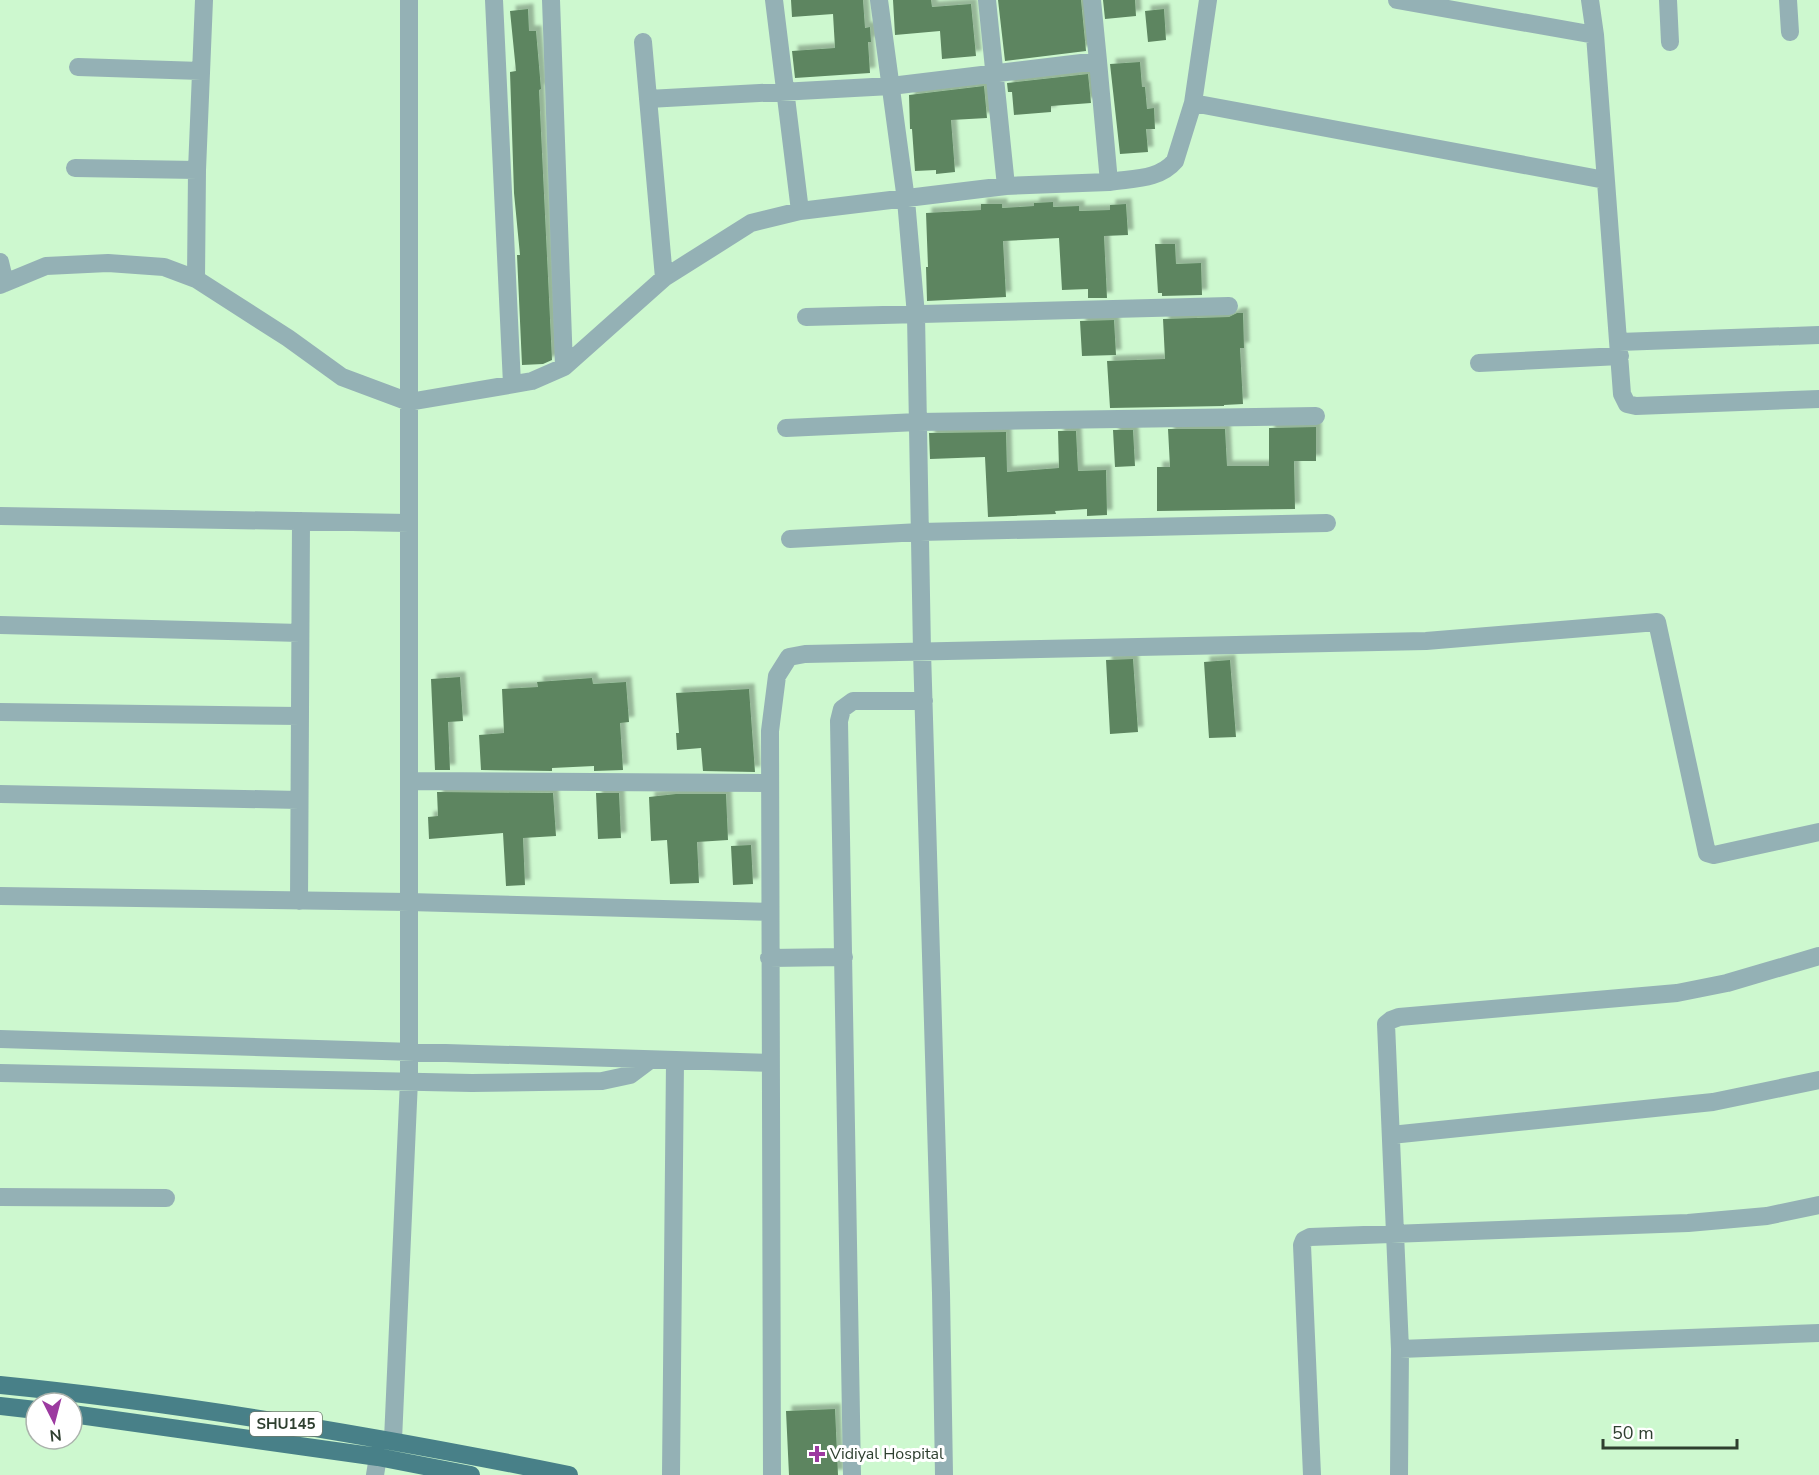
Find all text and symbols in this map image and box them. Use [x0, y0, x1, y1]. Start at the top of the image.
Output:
north arrow [24, 1391, 84, 1451]
road number: SHU145 [250, 1412, 322, 1436]
scale bar [1603, 1412, 1736, 1450]
text: 50 m [1612, 1421, 1654, 1445]
text: N [48, 1423, 63, 1446]
place label: Vidiyal Hospital [829, 1443, 944, 1465]
marker: Vidiyal Hospital [808, 1445, 826, 1463]

